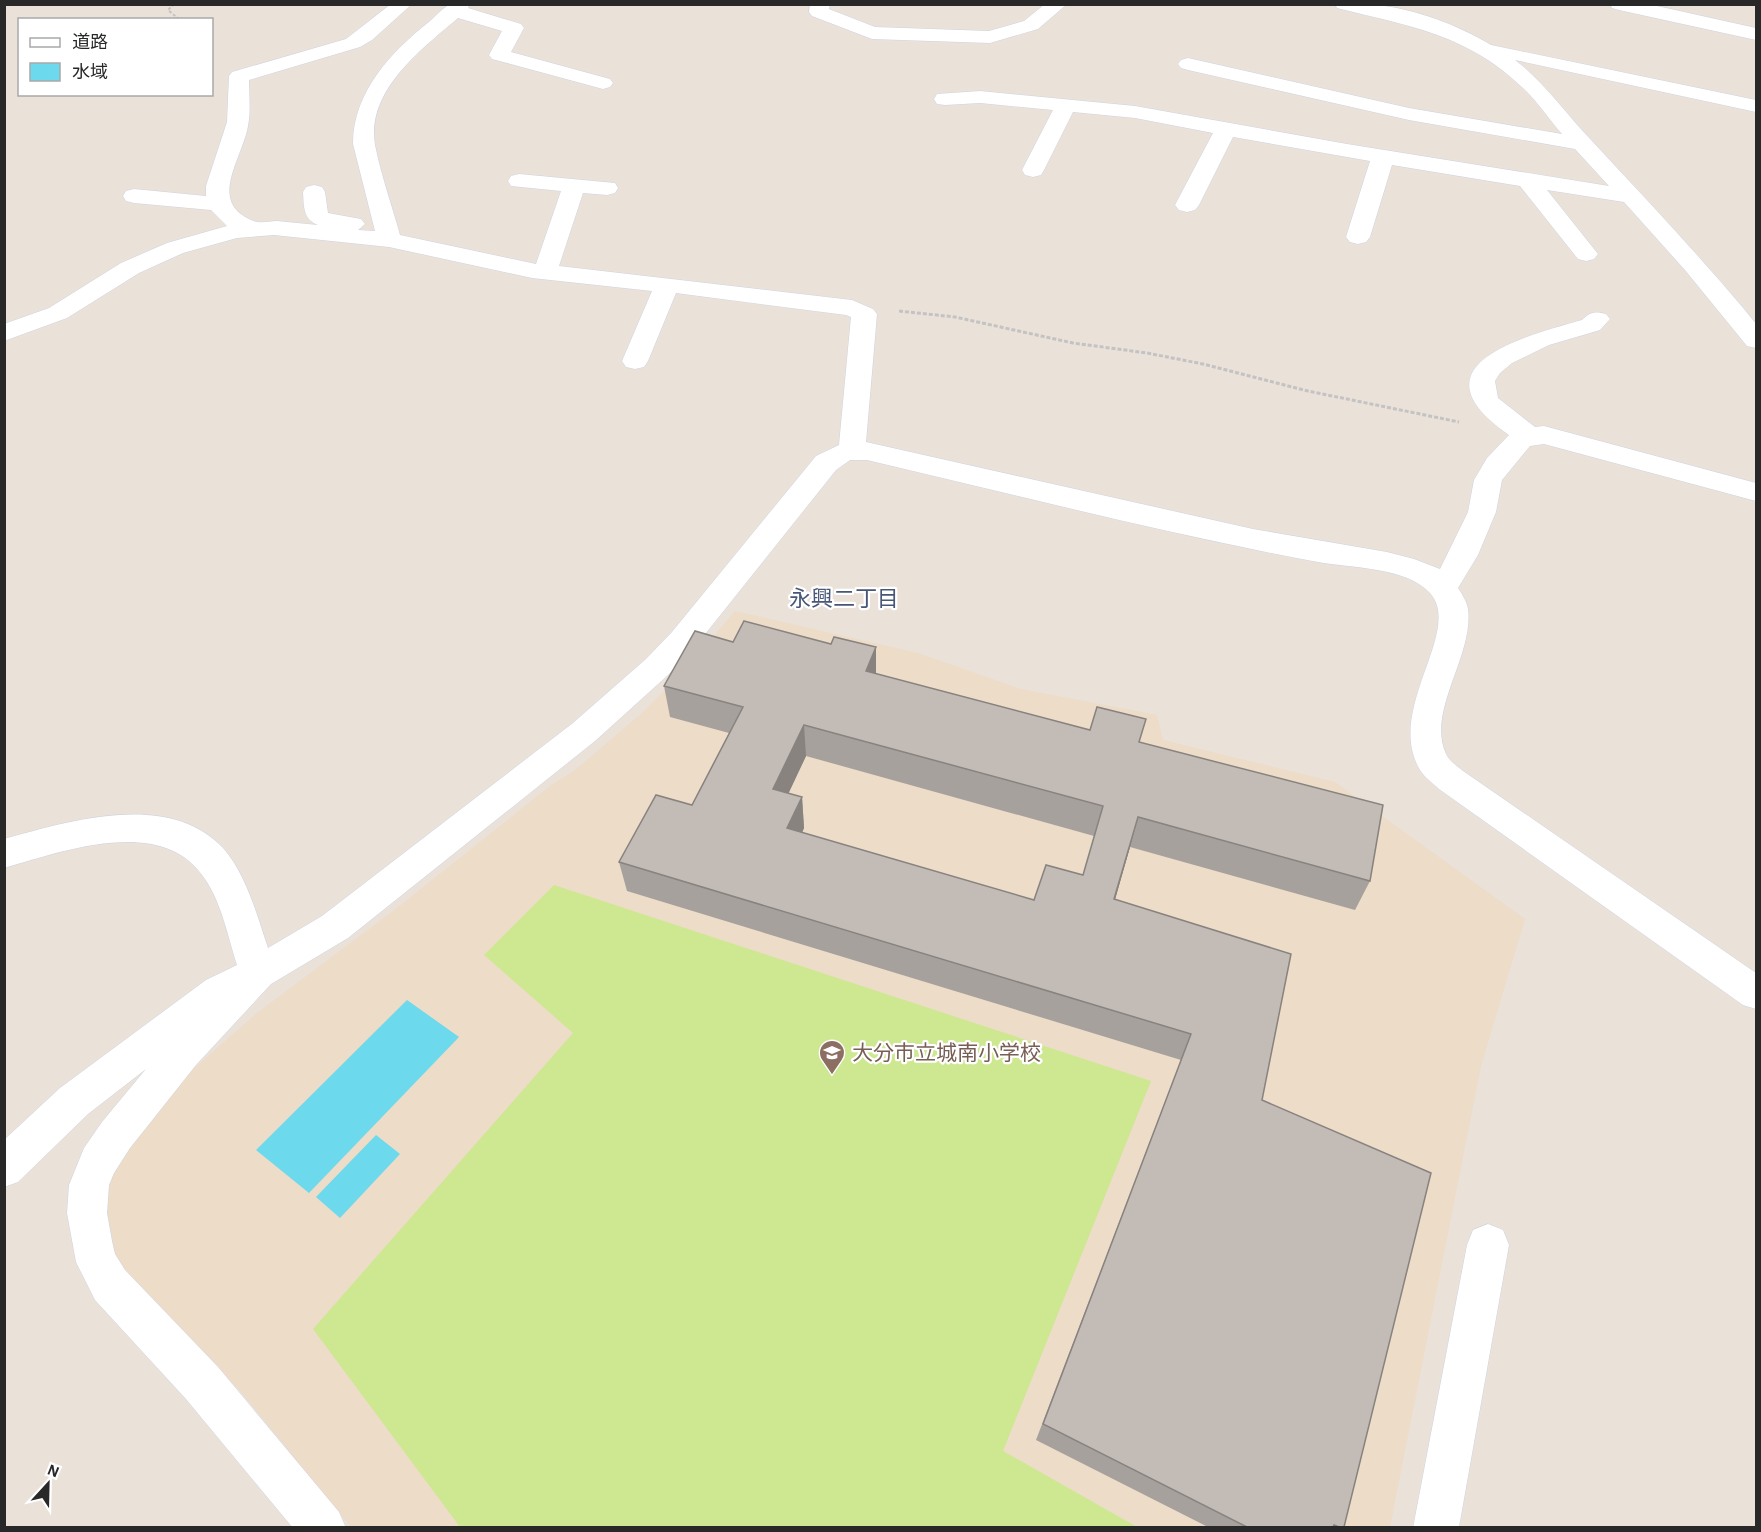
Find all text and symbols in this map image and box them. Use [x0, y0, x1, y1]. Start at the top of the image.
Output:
legend [18, 18, 213, 96]
text: 道路 [72, 32, 108, 52]
text: 水域 [72, 63, 108, 82]
district label: 永興二丁目 [789, 587, 899, 610]
school or university icon: 大分市立城南小学校 [817, 1038, 847, 1076]
place label: 大分市立城南小学校 [852, 1042, 1041, 1064]
north arrow [18, 1454, 78, 1514]
text: N [45, 1462, 61, 1481]

